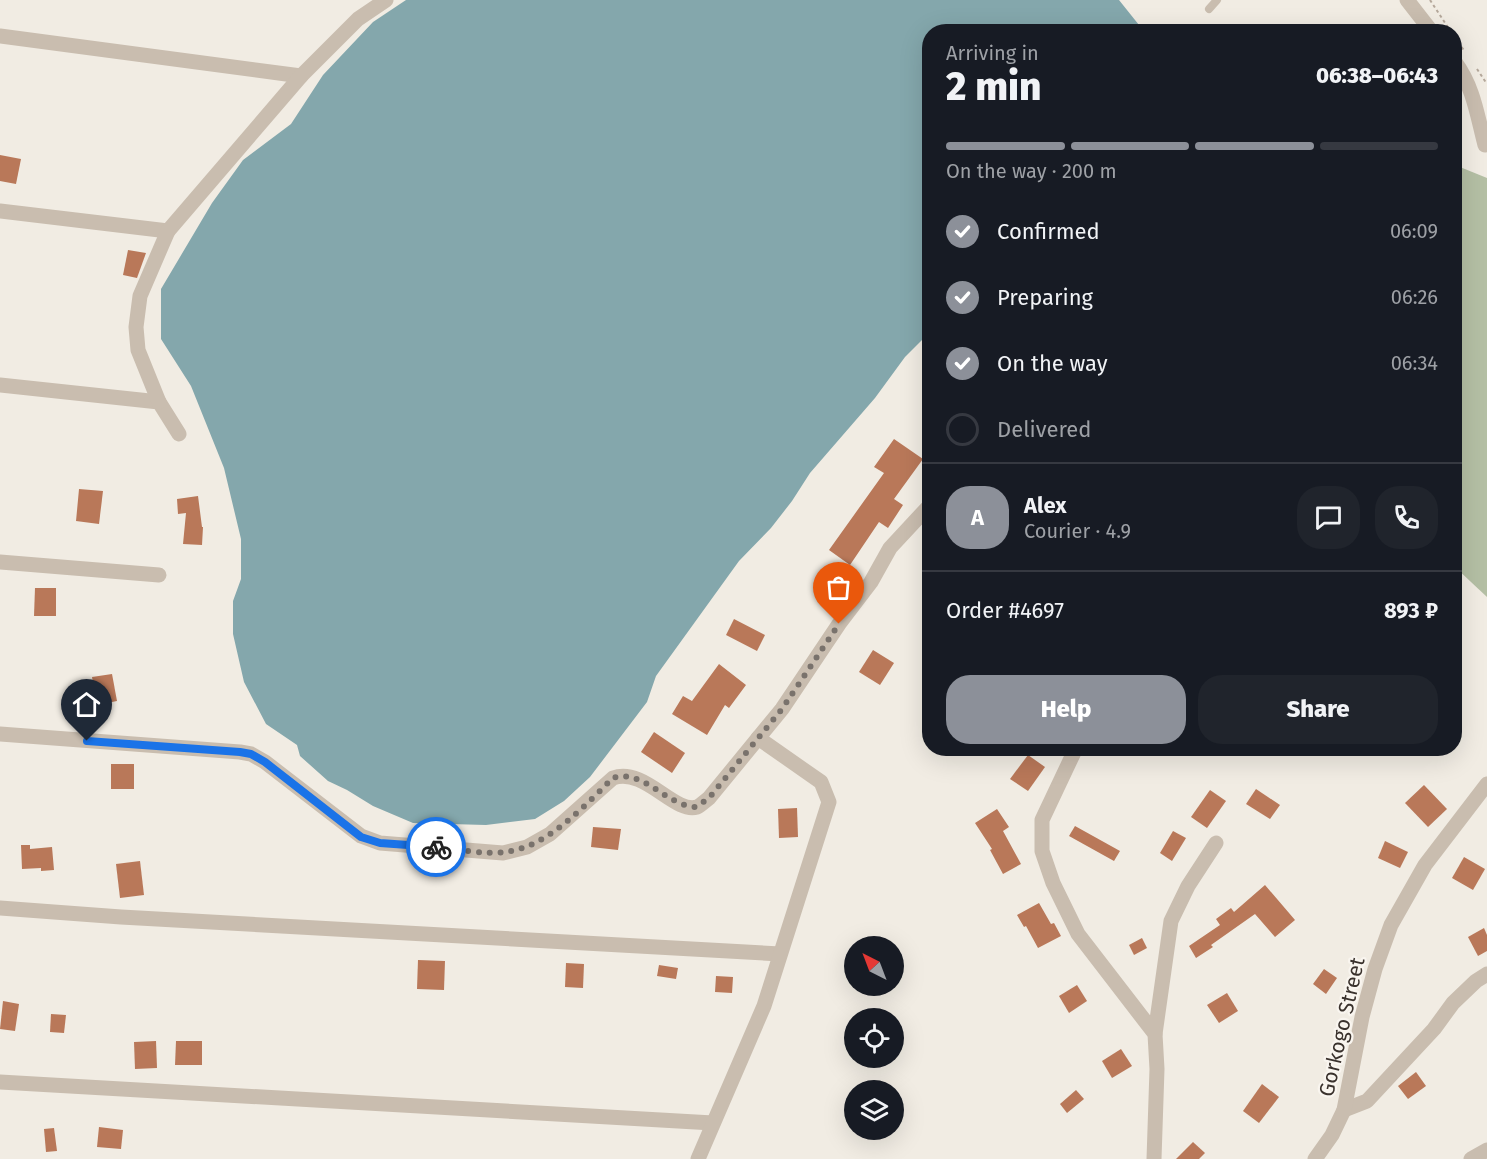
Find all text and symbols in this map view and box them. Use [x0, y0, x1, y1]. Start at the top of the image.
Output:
text: Arriving in [946, 41, 1039, 65]
text: 06:38–06:43 [1316, 62, 1438, 89]
text: 2 min [946, 64, 1042, 110]
text: On the way · 200 m [946, 159, 1117, 183]
icon: check [946, 215, 979, 248]
text: Confirmed [997, 218, 1100, 245]
text: 06:09 [1390, 219, 1438, 243]
icon: check [946, 281, 979, 314]
text: Preparing [997, 284, 1093, 311]
text: 06:26 [1391, 285, 1438, 309]
icon: check [946, 347, 979, 380]
text: On the way [997, 350, 1108, 377]
text: 06:34 [1391, 351, 1438, 375]
text: Delivered [997, 416, 1092, 443]
button: chat [1297, 486, 1360, 549]
button: phone [1375, 486, 1438, 549]
text: Alex [1024, 492, 1067, 519]
text: A [971, 504, 984, 531]
text: Courier · 4.9 [1024, 519, 1131, 543]
pin [813, 562, 864, 624]
icon: bag [822, 571, 855, 604]
text: Order #4697 [946, 597, 1064, 624]
text: 893 ₽ [1384, 597, 1438, 624]
button: Help [946, 675, 1186, 744]
button: Share [1198, 675, 1438, 744]
pin [61, 679, 112, 741]
icon: home [70, 688, 103, 721]
courier [406, 817, 466, 877]
icon: bike [420, 831, 453, 864]
north arrow [844, 936, 904, 996]
map controls [844, 936, 904, 1140]
street label: Gorkogo Street [1313, 955, 1371, 1099]
button: locate [844, 1008, 904, 1068]
button: layers [844, 1080, 904, 1140]

